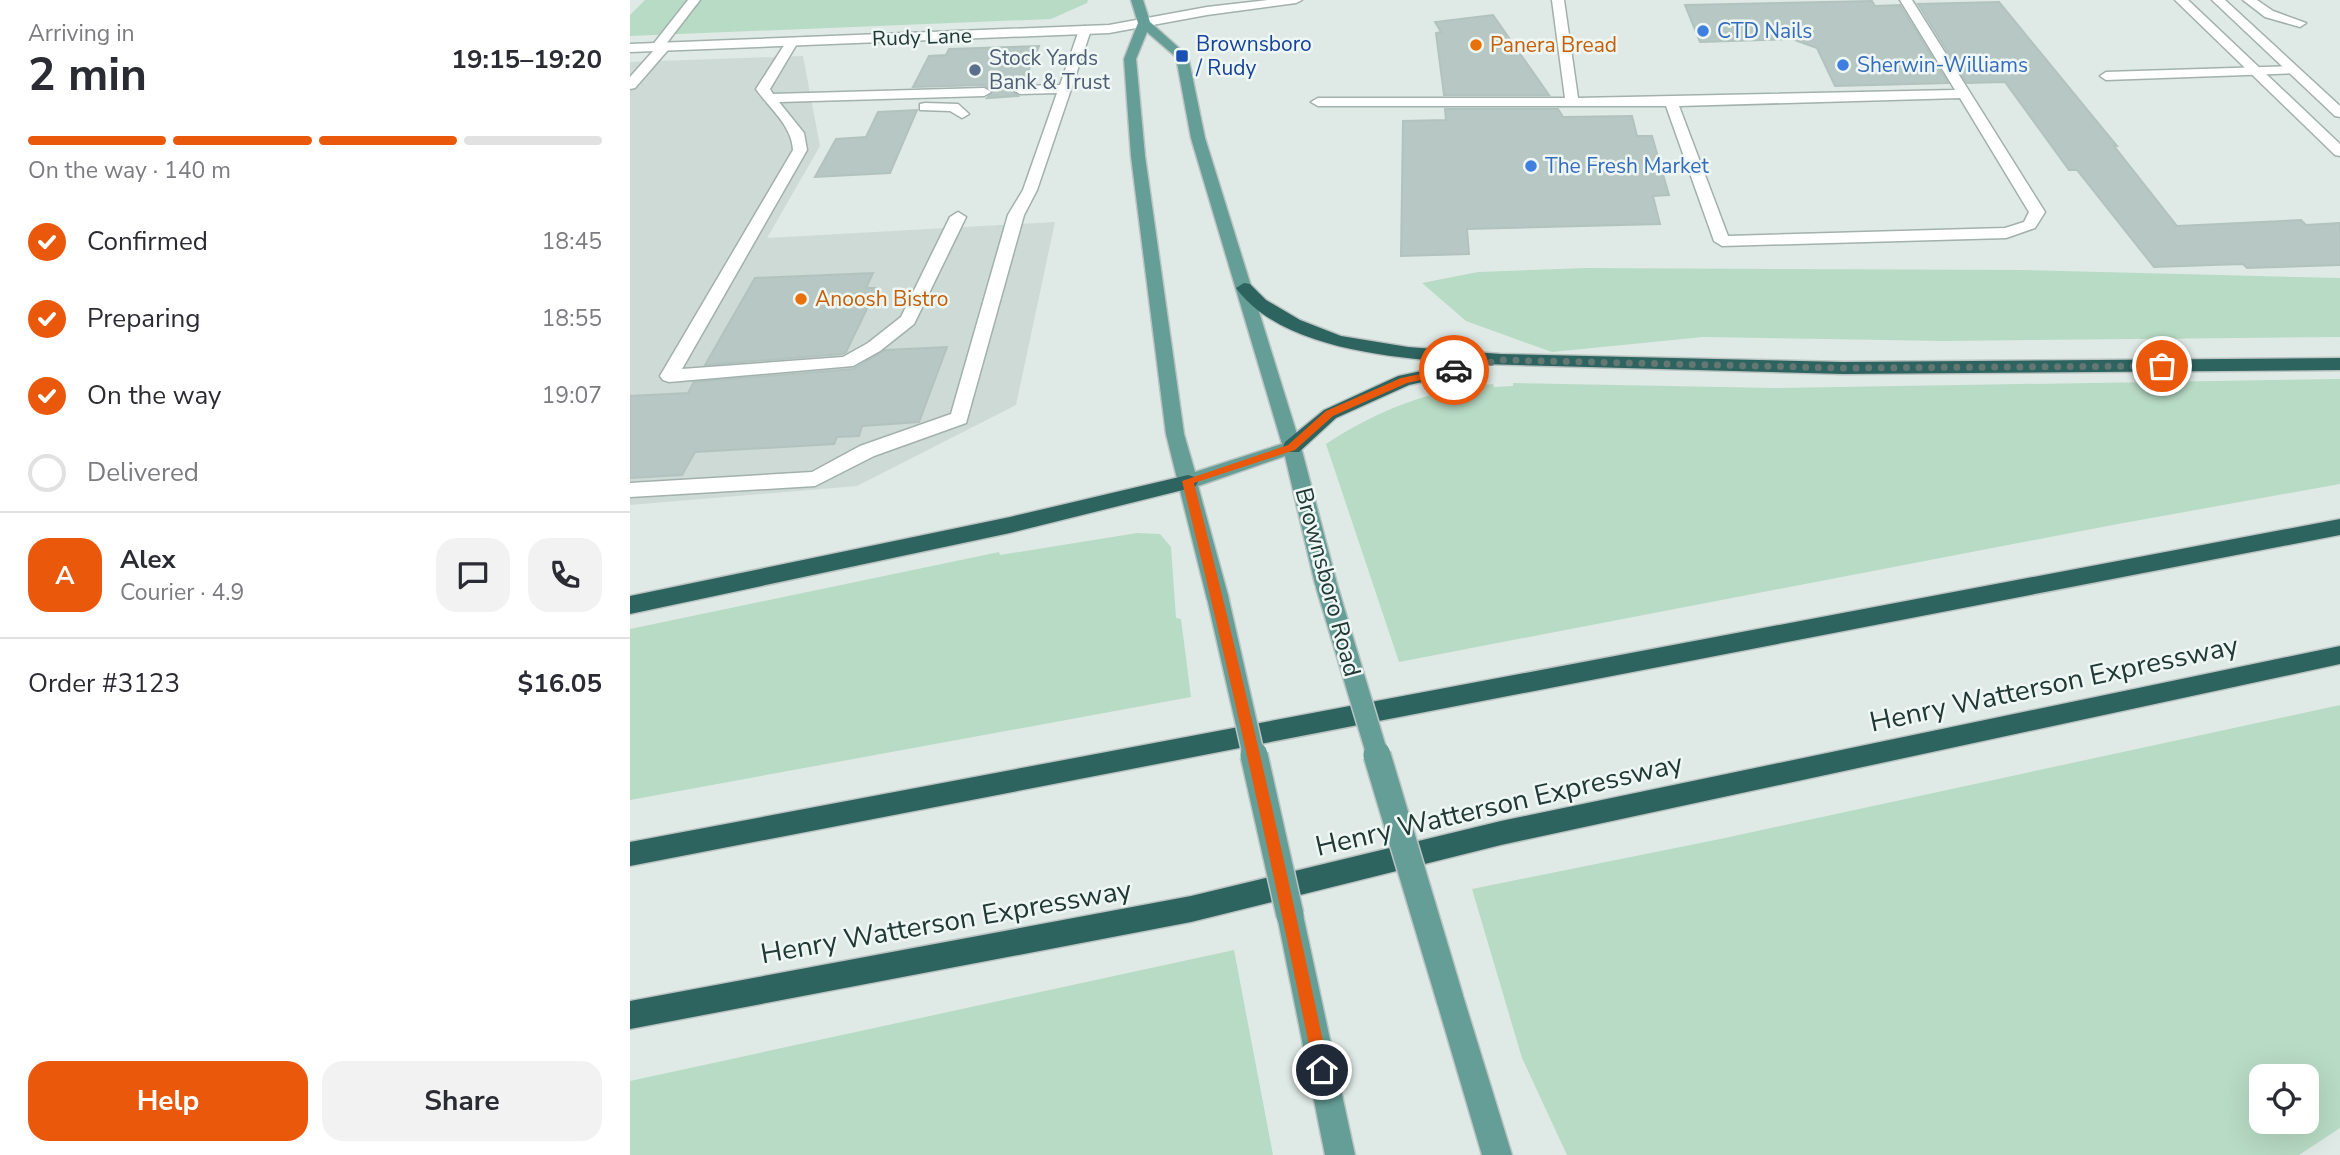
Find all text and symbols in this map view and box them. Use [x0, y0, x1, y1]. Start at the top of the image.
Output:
place label: CTD Nails [1717, 17, 1812, 45]
text: Arriving in [28, 18, 135, 49]
street label: Rudy Lane [872, 21, 972, 53]
marker: CTD Nails [1695, 23, 1711, 39]
place label: Brownsboro / Rudy [1195, 30, 1312, 82]
place label: Panera Bread [1490, 31, 1617, 59]
marker: Panera Bread [1468, 37, 1484, 53]
text: 19:15–19:20 [451, 42, 602, 77]
text: 2 min [28, 43, 147, 106]
place label: Stock Yards Bank & Trust [989, 44, 1110, 96]
marker: Brownsboro / Rudy [1174, 48, 1190, 64]
place label: Sherwin-Williams [1857, 51, 2028, 79]
marker: Sherwin-Williams [1835, 57, 1851, 73]
marker: Stock Yards Bank & Trust [967, 62, 983, 78]
place label: The Fresh Market [1545, 152, 1709, 180]
text: On the way · 140 m [28, 155, 231, 186]
marker: The Fresh Market [1523, 158, 1539, 174]
icon: check [28, 223, 66, 261]
text: Confirmed [87, 224, 208, 259]
text: 18:45 [542, 226, 602, 257]
place label: Anoosh Bistro [815, 285, 949, 313]
marker: Anoosh Bistro [793, 291, 809, 307]
icon: check [28, 300, 66, 338]
text: Preparing [87, 301, 200, 336]
text: 18:55 [542, 303, 602, 334]
courier [1419, 335, 1489, 405]
pin [2132, 336, 2192, 396]
icon: bag [2143, 347, 2181, 385]
icon: car [1435, 351, 1473, 389]
icon: check [28, 377, 66, 415]
text: On the way [87, 378, 221, 413]
text: 19:07 [542, 380, 602, 411]
text: Delivered [87, 455, 199, 490]
street label: Brownsboro Road [1287, 484, 1369, 680]
button: chat [436, 538, 510, 612]
button: phone [528, 538, 602, 612]
text: Alex [120, 542, 176, 577]
text: A [55, 558, 75, 593]
text: Courier · 4.9 [120, 577, 244, 608]
street label: Henry Watterson Expressway [1866, 626, 2242, 742]
text: Order #3123 [28, 666, 180, 701]
text: $16.05 [518, 666, 602, 701]
street label: Henry Watterson Expressway [1312, 744, 1687, 866]
street label: Henry Watterson Expressway [758, 871, 1135, 973]
pin [1292, 1040, 1352, 1100]
icon: home [1303, 1051, 1341, 1089]
button: Help [28, 1061, 308, 1141]
button: Share [322, 1061, 602, 1141]
map controls [2249, 1064, 2319, 1134]
button: locate [2249, 1064, 2319, 1134]

